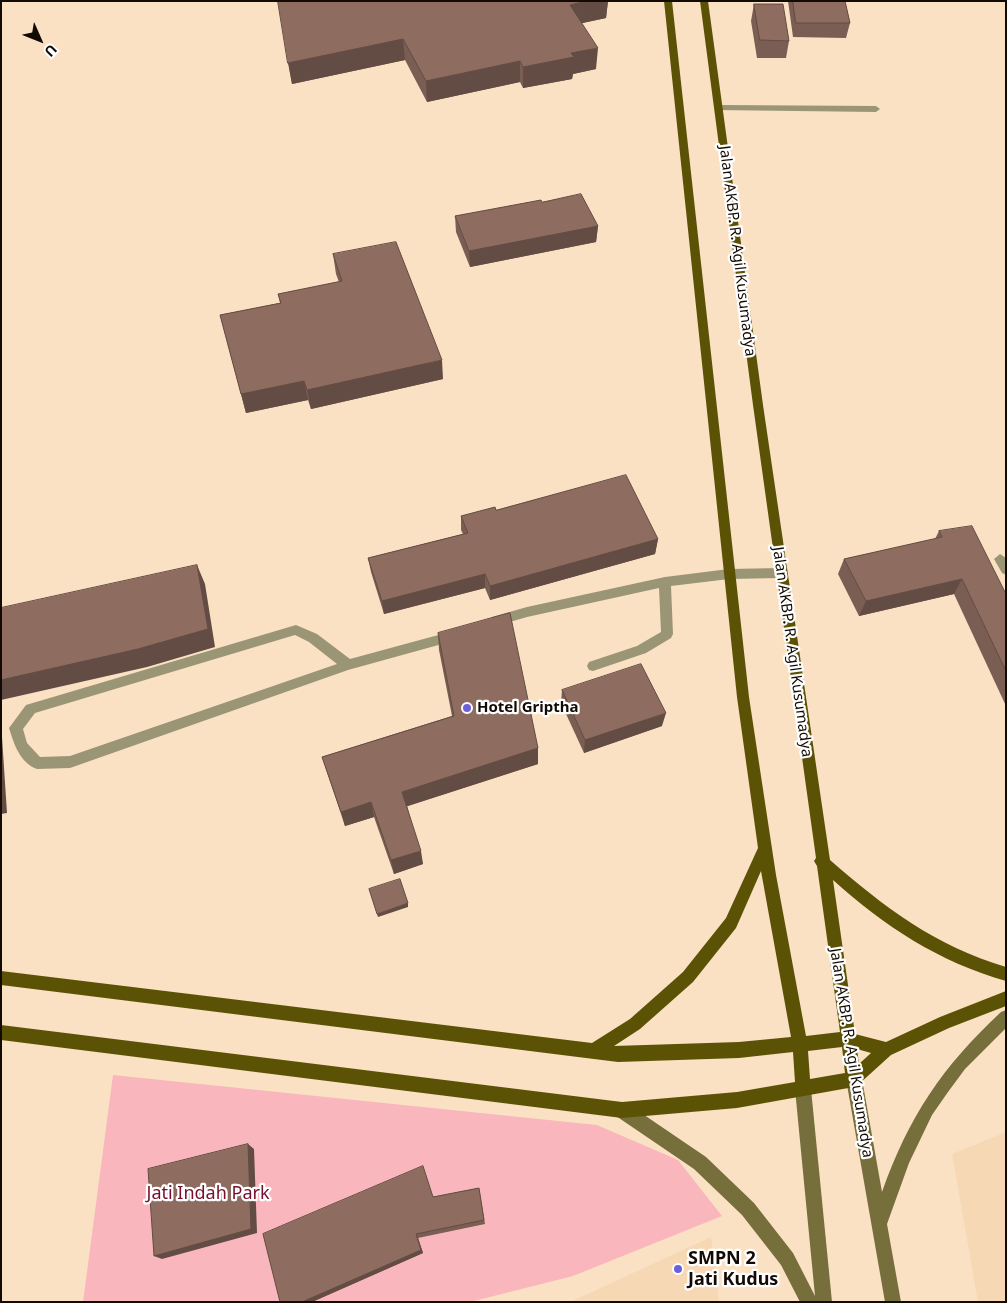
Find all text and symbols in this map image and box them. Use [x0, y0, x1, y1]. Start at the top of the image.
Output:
north arrow [15, 15, 65, 65]
text: U [41, 40, 62, 61]
street label: Jalan AKBP. R. Agil Kusumadya [715, 145, 759, 357]
street label: Jalan AKBP. R. Agil Kusumadya [768, 546, 816, 758]
place label: Hotel Griptha [477, 699, 578, 717]
marker: Hotel Griptha [461, 702, 473, 714]
street label: Jalan AKBP. R. Agil Kusumadya [826, 947, 876, 1159]
park label: Jati Indah Park [146, 1183, 270, 1205]
place label: SMPN 2 Jati Kudus [688, 1248, 778, 1290]
marker: SMPN 2 Jati Kudus [672, 1263, 684, 1275]

